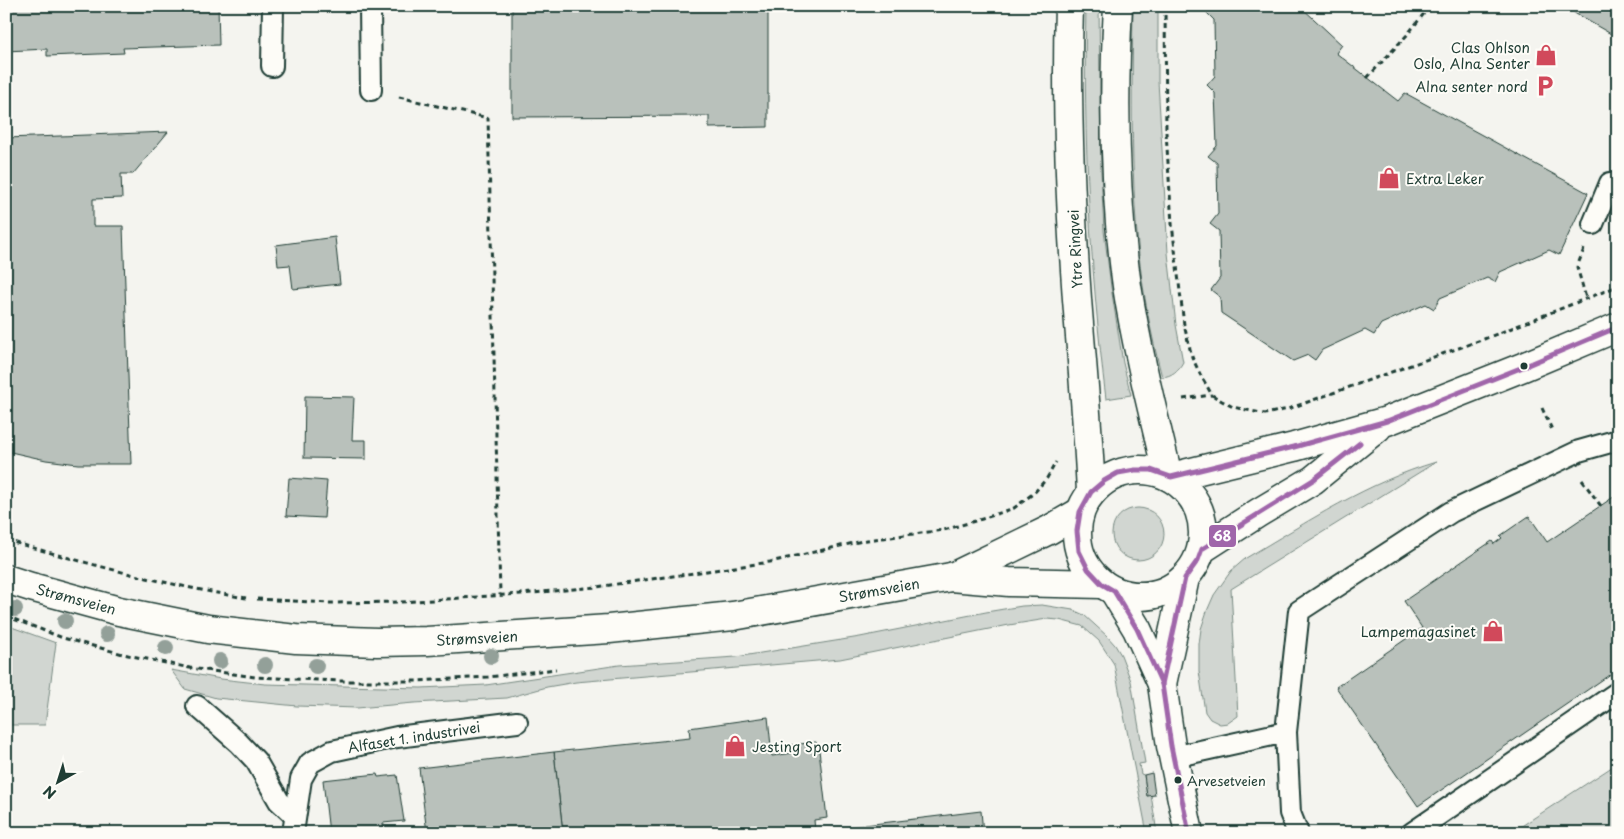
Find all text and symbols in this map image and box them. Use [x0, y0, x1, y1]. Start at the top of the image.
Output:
place label: Clas Ohlson Oslo, Alna Senter [1413, 37, 1530, 74]
shop icon: Clas Ohlson Oslo, Alna Senter [1533, 42, 1559, 68]
parking icon: Alna senter nord [1532, 73, 1558, 99]
place label: Alna senter nord [1416, 76, 1528, 97]
shop icon: Extra Leker [1376, 165, 1402, 191]
place label: Extra Leker [1406, 168, 1484, 189]
street label: Ytre Ringvei [1062, 209, 1088, 289]
unlabelled marker [1519, 361, 1529, 371]
line badge: 68 [1208, 524, 1237, 548]
text: 68 [1213, 525, 1232, 546]
street label: Strømsveien [837, 573, 921, 607]
street label: Strømsveien [34, 578, 118, 620]
shop icon: Lampemagasinet [1480, 618, 1506, 644]
place label: Lampemagasinet [1361, 621, 1476, 642]
street label: Strømsveien [435, 625, 519, 651]
street label: Alfaset 1. industrivei [346, 716, 482, 758]
shop icon: Jesting Sport [722, 733, 748, 759]
place label: Jesting Sport [752, 736, 842, 757]
north arrow [32, 756, 82, 806]
place label: Arvesetveien [1187, 771, 1266, 790]
marker: Arvesetveien [1173, 775, 1183, 785]
text: N [39, 781, 60, 804]

